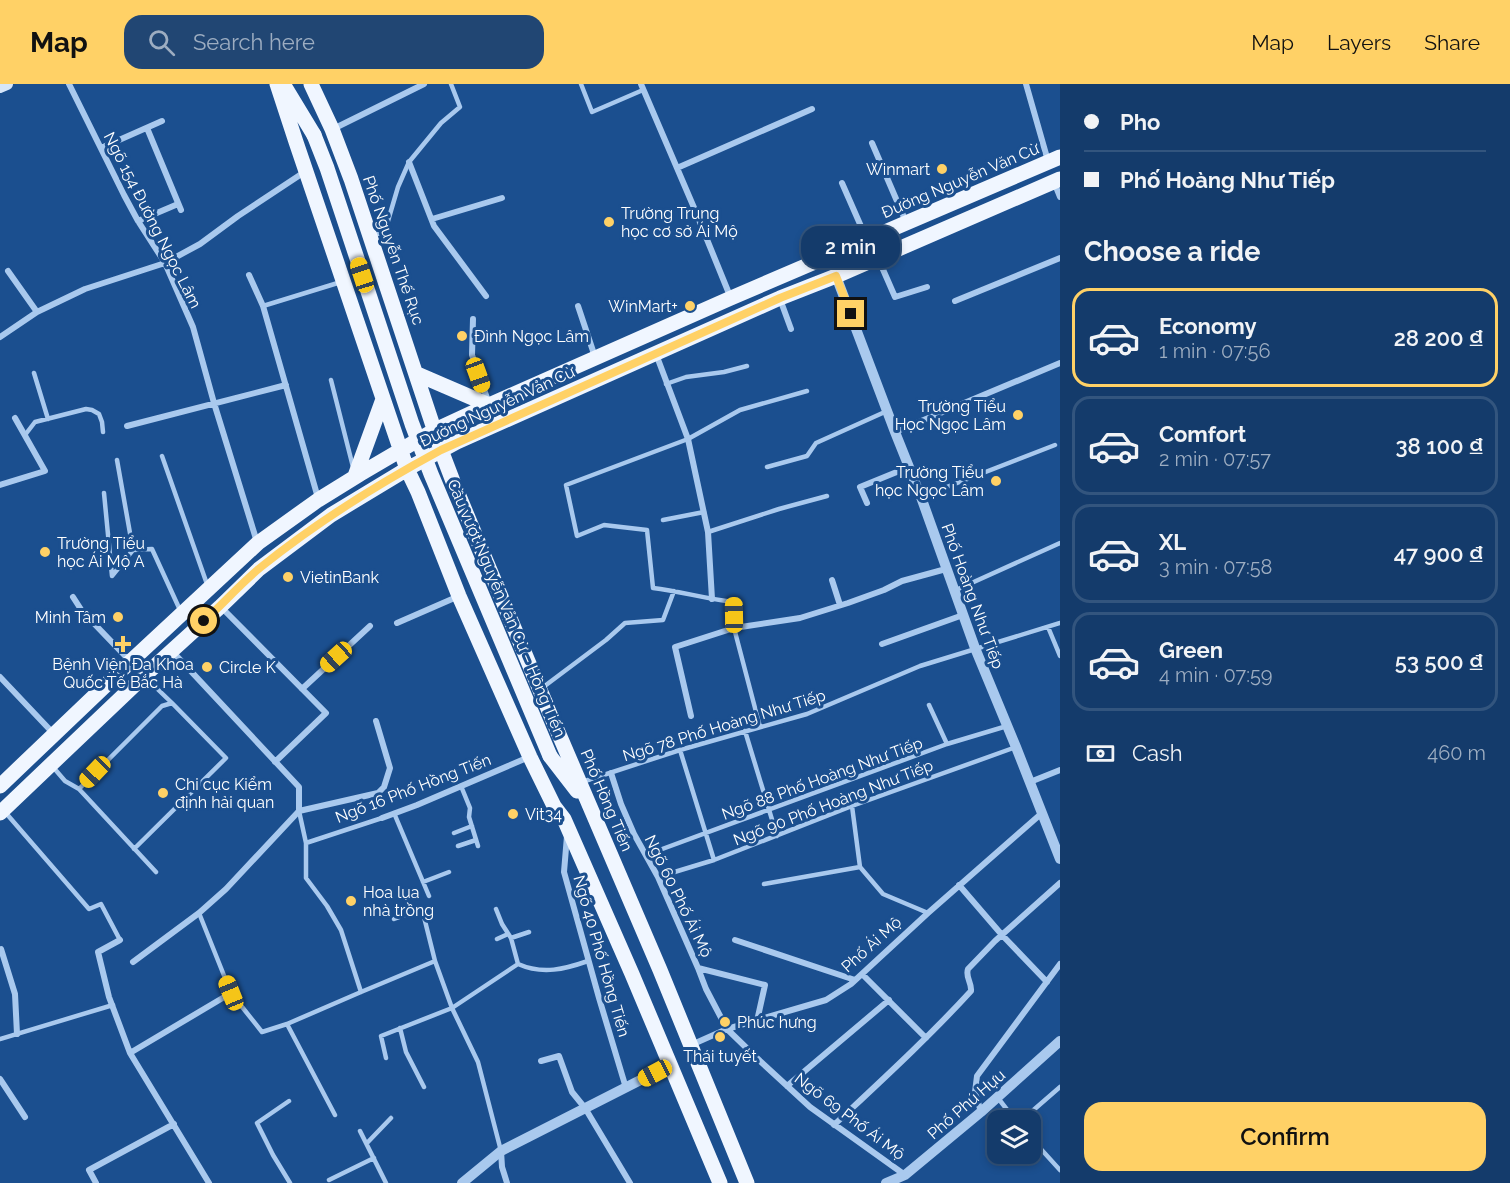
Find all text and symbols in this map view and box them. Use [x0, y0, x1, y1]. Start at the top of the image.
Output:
search box [124, 15, 544, 69]
text: Map [30, 26, 88, 59]
icon: search [145, 26, 178, 59]
text: Search here [193, 29, 315, 55]
text: Map [1251, 30, 1294, 55]
text: Layers [1327, 30, 1391, 55]
text: Share [1424, 30, 1480, 55]
text: Pho [1120, 109, 1160, 135]
street label: Ngõ 154 Đường Ngọc Lâm [100, 129, 205, 312]
street label: Đường Nguyễn Văn Cừ [879, 138, 1042, 222]
place label: Winmart [866, 160, 931, 179]
marker: Winmart [935, 162, 949, 176]
text: Phố Hoàng Như Tiếp [1120, 167, 1335, 193]
street label: Phố Nguyễn Thế Rục [359, 173, 428, 328]
place label: Trường Trung học cơ sở Ái Mộ [621, 204, 738, 241]
marker: Trường Trung học cơ sở Ái Mộ [602, 215, 616, 229]
callout: 2 min [802, 227, 900, 269]
text: 2 min [825, 235, 876, 259]
text: Choose a ride [1084, 236, 1260, 267]
car [348, 255, 376, 295]
place label: WinMart+ [608, 297, 678, 316]
marker: WinMart+ [683, 299, 697, 313]
route end [837, 300, 864, 327]
icon: car [1087, 311, 1141, 365]
text: Economy [1159, 313, 1257, 339]
text: 28 200 ₫ [1394, 325, 1483, 351]
place label: Đình Ngọc Lâm [474, 327, 589, 346]
marker: Đình Ngọc Lâm [455, 329, 469, 343]
text: 1 min · 07:56 [1159, 339, 1271, 363]
car [463, 355, 493, 395]
street label: Đường Nguyễn Văn Cừ [417, 362, 578, 451]
place label: Trường Tiểu Học Ngọc Lâm [895, 397, 1006, 434]
marker: Trường Tiểu Học Ngọc Lâm [1011, 408, 1025, 422]
icon: car [1087, 419, 1141, 473]
text: Comfort [1159, 421, 1246, 447]
text: 38 100 ₫ [1395, 433, 1483, 459]
text: 2 min · 07:57 [1159, 447, 1271, 471]
place label: Trường Tiểu học Ngọc Lâm [875, 463, 984, 500]
marker: Trường Tiểu học Ngọc Lâm [989, 474, 1003, 488]
street label: Cầu vượt Nguyễn Văn Cừ – Hồng Tiến [443, 476, 570, 740]
street label: Phố Hoàng Như Tiếp [937, 521, 1008, 672]
icon: car [1087, 527, 1141, 581]
text: XL [1159, 529, 1186, 555]
place label: Trường Tiểu học Ái Mộ A [57, 534, 145, 571]
text: 47 900 ₫ [1394, 541, 1483, 567]
marker: Trường Tiểu học Ái Mộ A [38, 545, 52, 559]
text: 3 min · 07:58 [1159, 555, 1272, 579]
place label: VietinBank [300, 568, 380, 587]
marker: VietinBank [281, 570, 295, 584]
car [725, 597, 743, 633]
route start [190, 607, 217, 634]
place label: Minh Tâm [35, 608, 106, 627]
marker: Minh Tâm [111, 610, 125, 624]
marker: Bệnh Viện Đa Khoa Quốc Tế Bắc Hà [114, 635, 132, 653]
icon: car [1087, 635, 1141, 689]
text: Green [1159, 637, 1223, 663]
car [317, 638, 355, 676]
text: 53 500 ₫ [1395, 649, 1483, 675]
place label: Bệnh Viện Đa Khoa Quốc Tế Bắc Hà [52, 655, 194, 692]
place label: Circle K [219, 658, 276, 677]
marker: Circle K [200, 660, 214, 674]
text: 4 min · 07:59 [1159, 663, 1273, 687]
street label: Ngõ 78 Phố Hoàng Như Tiếp [620, 685, 828, 765]
street label: Ngõ 88 Phố Hoàng Như Tiếp [719, 733, 925, 824]
icon: cash [1084, 737, 1117, 770]
text: Cash [1132, 740, 1183, 766]
text: 460 m [1427, 741, 1486, 765]
street label: Phố Hồng Tiến [576, 746, 637, 854]
street label: Ngõ 16 Phố Hồng Tiến [333, 750, 494, 827]
car [76, 753, 114, 791]
street label: Ngõ 90 Phố Hoàng Như Tiếp [731, 756, 936, 849]
place label: Chi cục Kiểm định hải quan [175, 775, 274, 812]
marker: Chi cục Kiểm định hải quan [156, 786, 170, 800]
place label: Vit34 [525, 805, 562, 824]
marker: Vit34 [506, 807, 520, 821]
street label: Ngõ 60 Phố Ái Mộ [641, 832, 717, 960]
street label: Ngõ 40 Phố Hồng Tiến [569, 873, 634, 1039]
place label: Hoa lụa nhà trồng [363, 883, 434, 920]
marker: Hoa lụa nhà trồng [344, 894, 358, 908]
street label: Phố Ái Mộ [837, 912, 905, 976]
car [216, 973, 246, 1013]
place label: Phúc hưng [737, 1013, 817, 1032]
marker: Phúc hưng [718, 1015, 732, 1029]
marker: Thái tuyết [713, 1030, 727, 1044]
place label: Thái tuyết [683, 1047, 757, 1066]
car [635, 1057, 675, 1089]
street label: Phố Phú Hựu [924, 1066, 1009, 1143]
street label: Ngõ 69 Phố Ái Mộ [791, 1068, 909, 1164]
button: Confirm [1084, 1102, 1486, 1171]
map controls [987, 1110, 1041, 1164]
button: layers [987, 1110, 1041, 1164]

